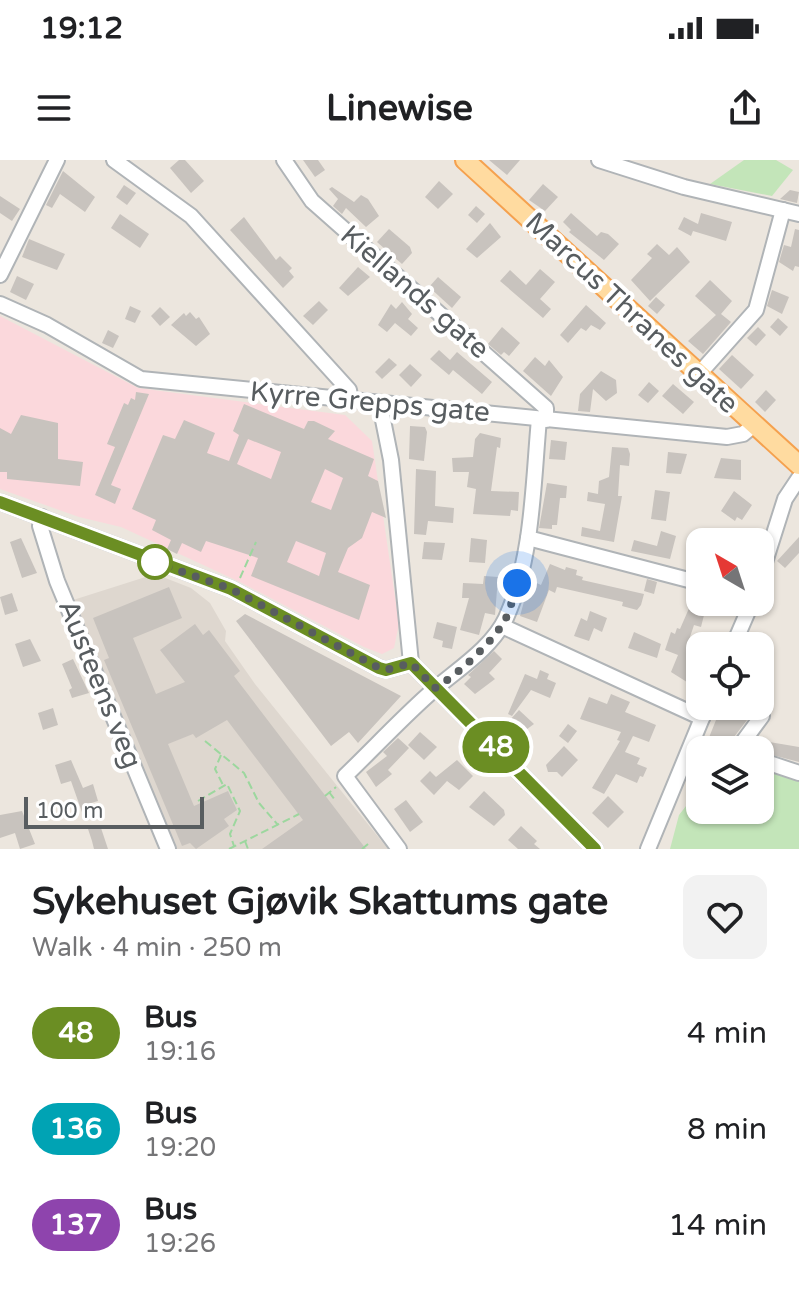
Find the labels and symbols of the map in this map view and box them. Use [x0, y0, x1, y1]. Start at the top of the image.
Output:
street label: Marcus Thranes gate [518, 205, 746, 421]
street label: Kiellands gate [334, 218, 496, 366]
street label: Kyrre Grepps gate [249, 375, 491, 429]
north arrow [686, 528, 774, 616]
unlabelled marker [138, 545, 172, 579]
your location [497, 563, 537, 603]
street label: Austeens veg [51, 595, 149, 773]
line badge: 48 [460, 721, 532, 773]
scale bar [24, 793, 204, 829]

